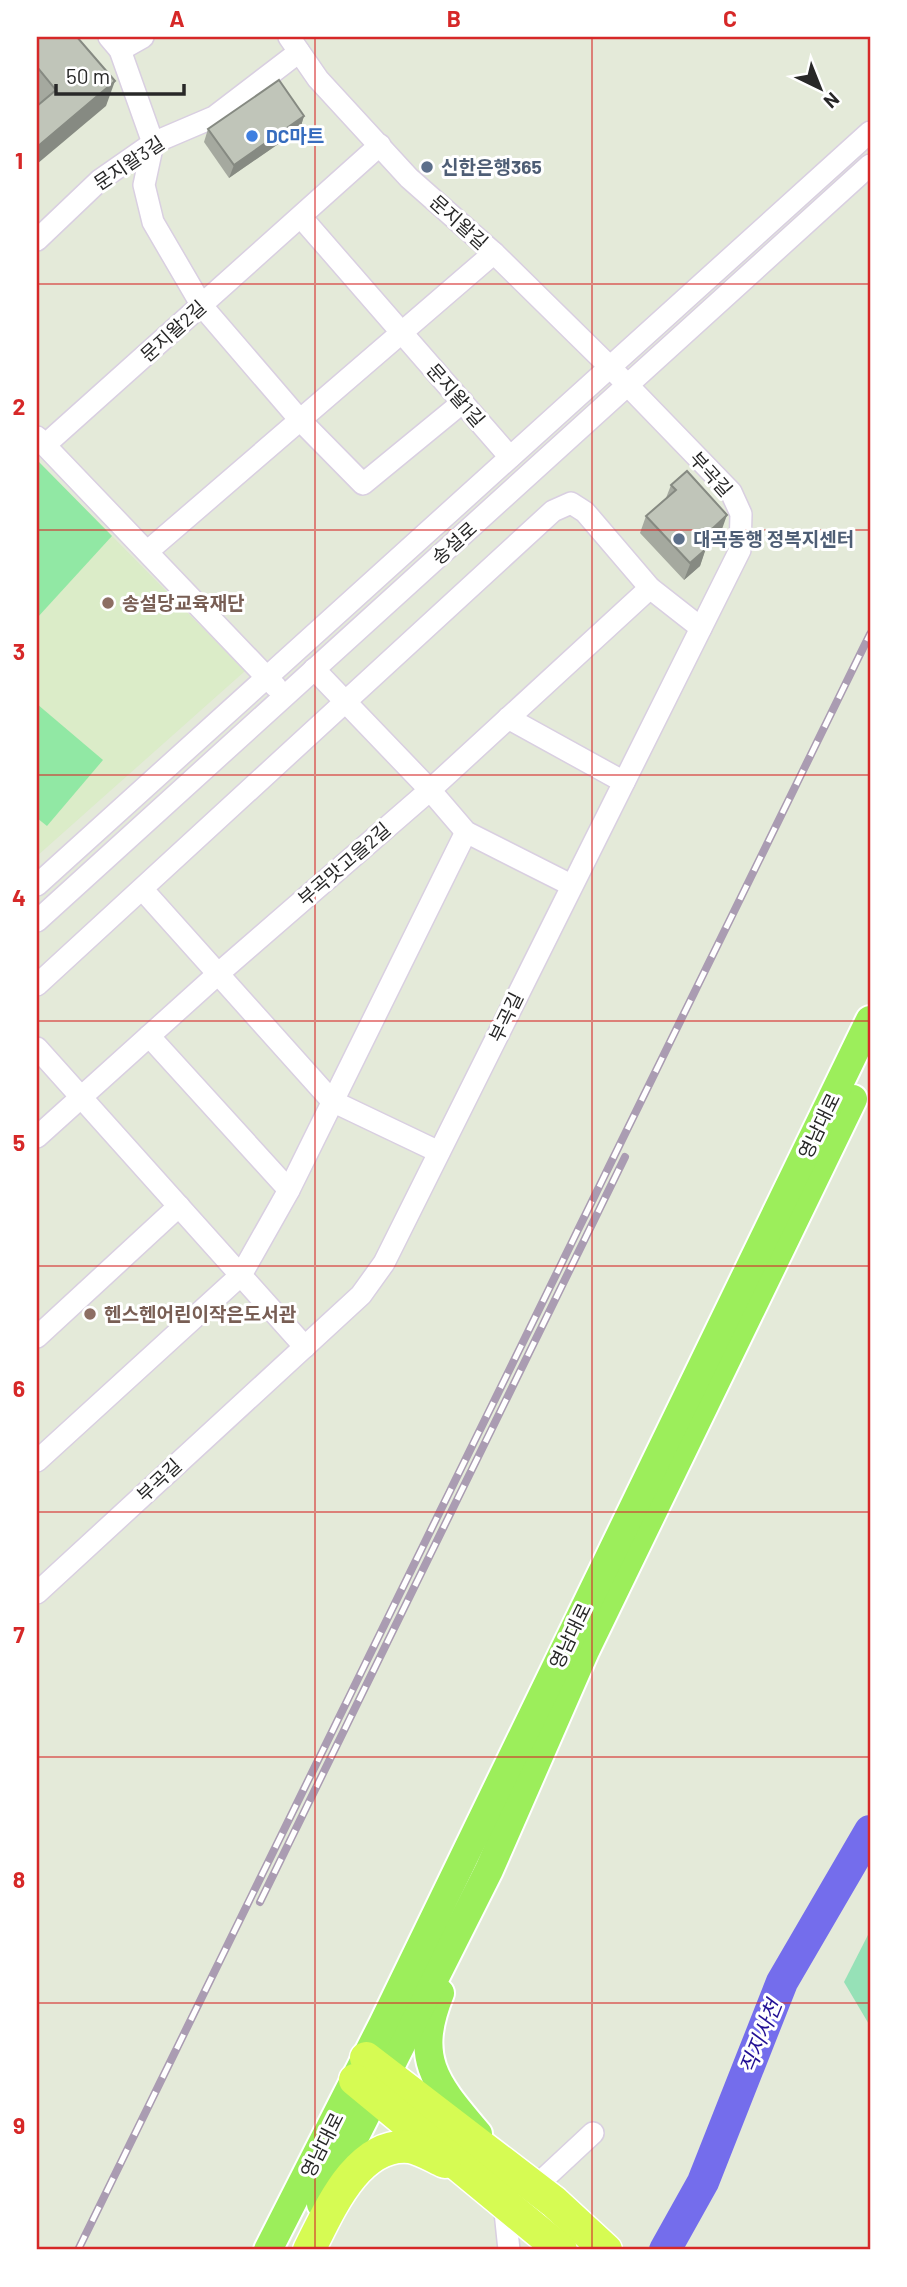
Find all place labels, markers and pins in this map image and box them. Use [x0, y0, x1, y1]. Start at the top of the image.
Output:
place label: DC마트 [266, 124, 324, 147]
marker: DC마트 [244, 128, 260, 144]
place label: 신한은행365 [441, 155, 542, 178]
marker: 신한은행365 [419, 159, 435, 175]
place label: 대곡동행 정복지센터 [693, 527, 854, 550]
marker: 대곡동행 정복지센터 [671, 531, 687, 547]
place label: 송설당교육재단 [122, 591, 245, 614]
marker: 송설당교육재단 [100, 595, 116, 611]
place label: 헨스헨어린이작은도서관 [104, 1302, 297, 1325]
marker: 헨스헨어린이작은도서관 [82, 1306, 98, 1322]

